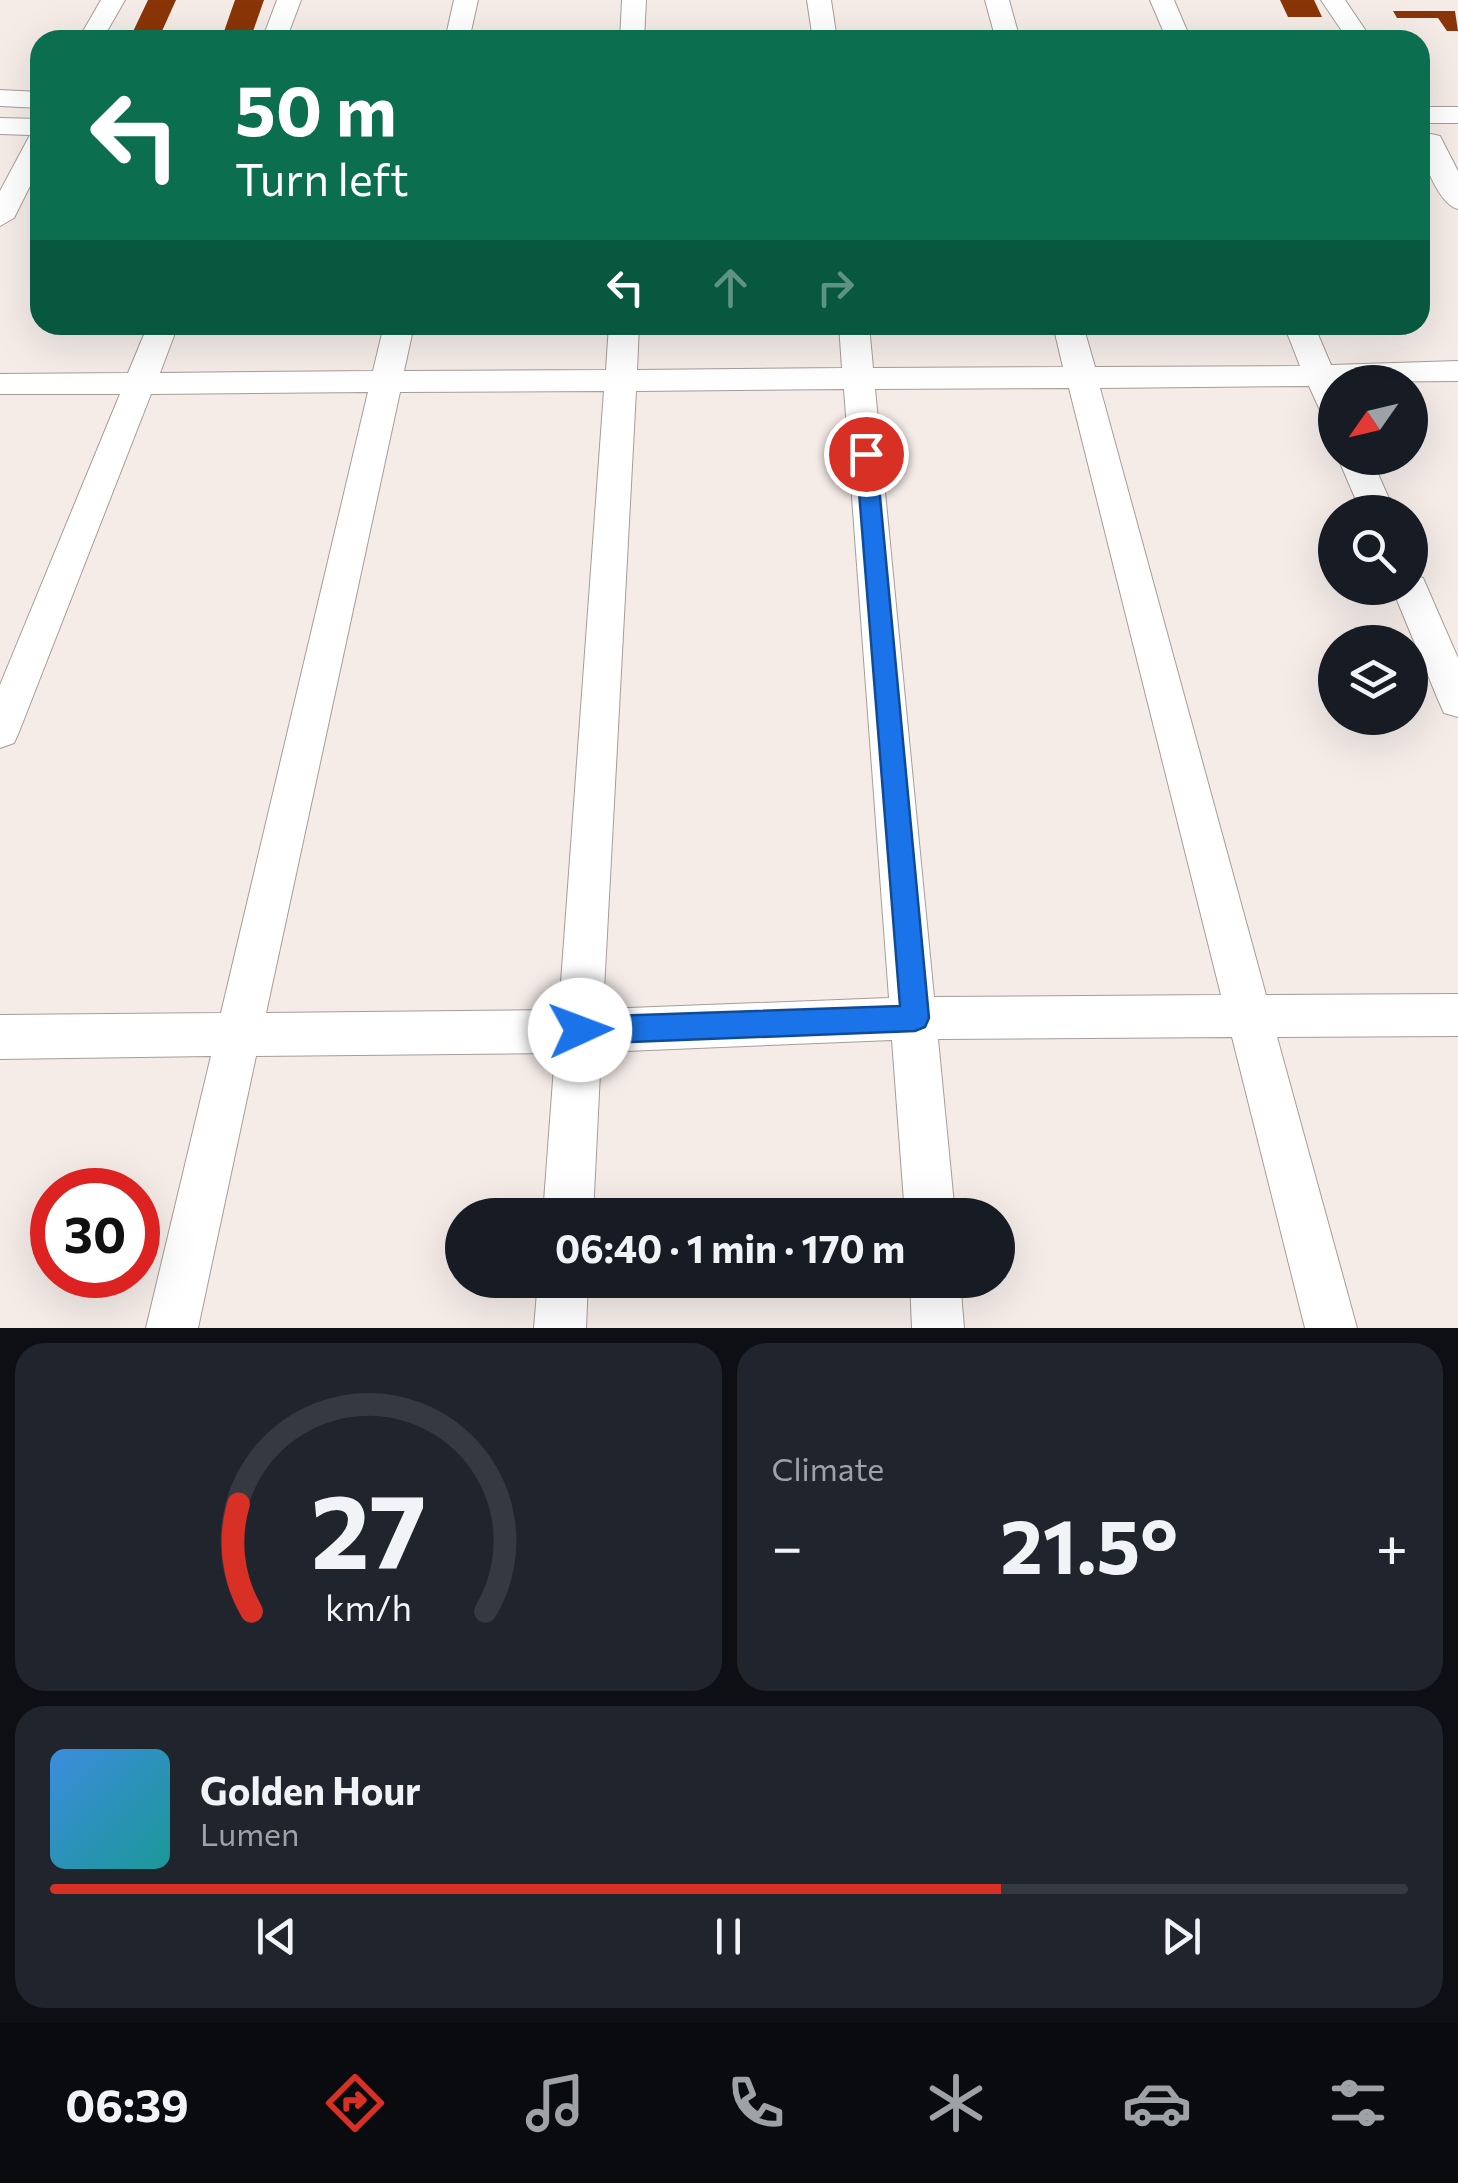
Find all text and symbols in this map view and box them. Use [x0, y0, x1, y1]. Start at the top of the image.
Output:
text: 50 m [235, 65, 397, 150]
icon: left [70, 70, 200, 200]
text: Turn left [235, 150, 409, 205]
icon: left [598, 260, 653, 315]
icon: ahead [703, 260, 758, 315]
icon: right [808, 260, 863, 315]
north arrow [1318, 365, 1428, 475]
map controls [1318, 365, 1428, 735]
pin [824, 412, 909, 497]
icon: arrive [839, 427, 894, 482]
button: search [1318, 495, 1428, 605]
button: layers [1318, 625, 1428, 735]
position arrow [528, 978, 632, 1082]
speed limit sign: 30 [30, 1168, 160, 1298]
text: 06:40 · 1 min · 170 m [555, 1224, 905, 1271]
text: Climate [772, 1448, 884, 1488]
text: 27 [310, 1463, 426, 1590]
text: 21.5° [1000, 1498, 1178, 1589]
text: − [772, 1511, 803, 1578]
text: + [1376, 1511, 1408, 1578]
text: km/h [325, 1585, 412, 1628]
text: Golden Hour [200, 1766, 421, 1813]
text: Lumen [200, 1813, 299, 1853]
icon: previous [249, 1909, 304, 1964]
icon: pause [701, 1909, 756, 1964]
icon: next [1154, 1909, 1209, 1964]
icon: directions [320, 2068, 390, 2138]
icon: music [520, 2068, 590, 2138]
icon: phone [721, 2068, 791, 2138]
icon: climate [921, 2068, 991, 2138]
icon: car [1122, 2068, 1192, 2138]
icon: filters [1323, 2068, 1393, 2138]
text: 06:39 [65, 2076, 189, 2131]

